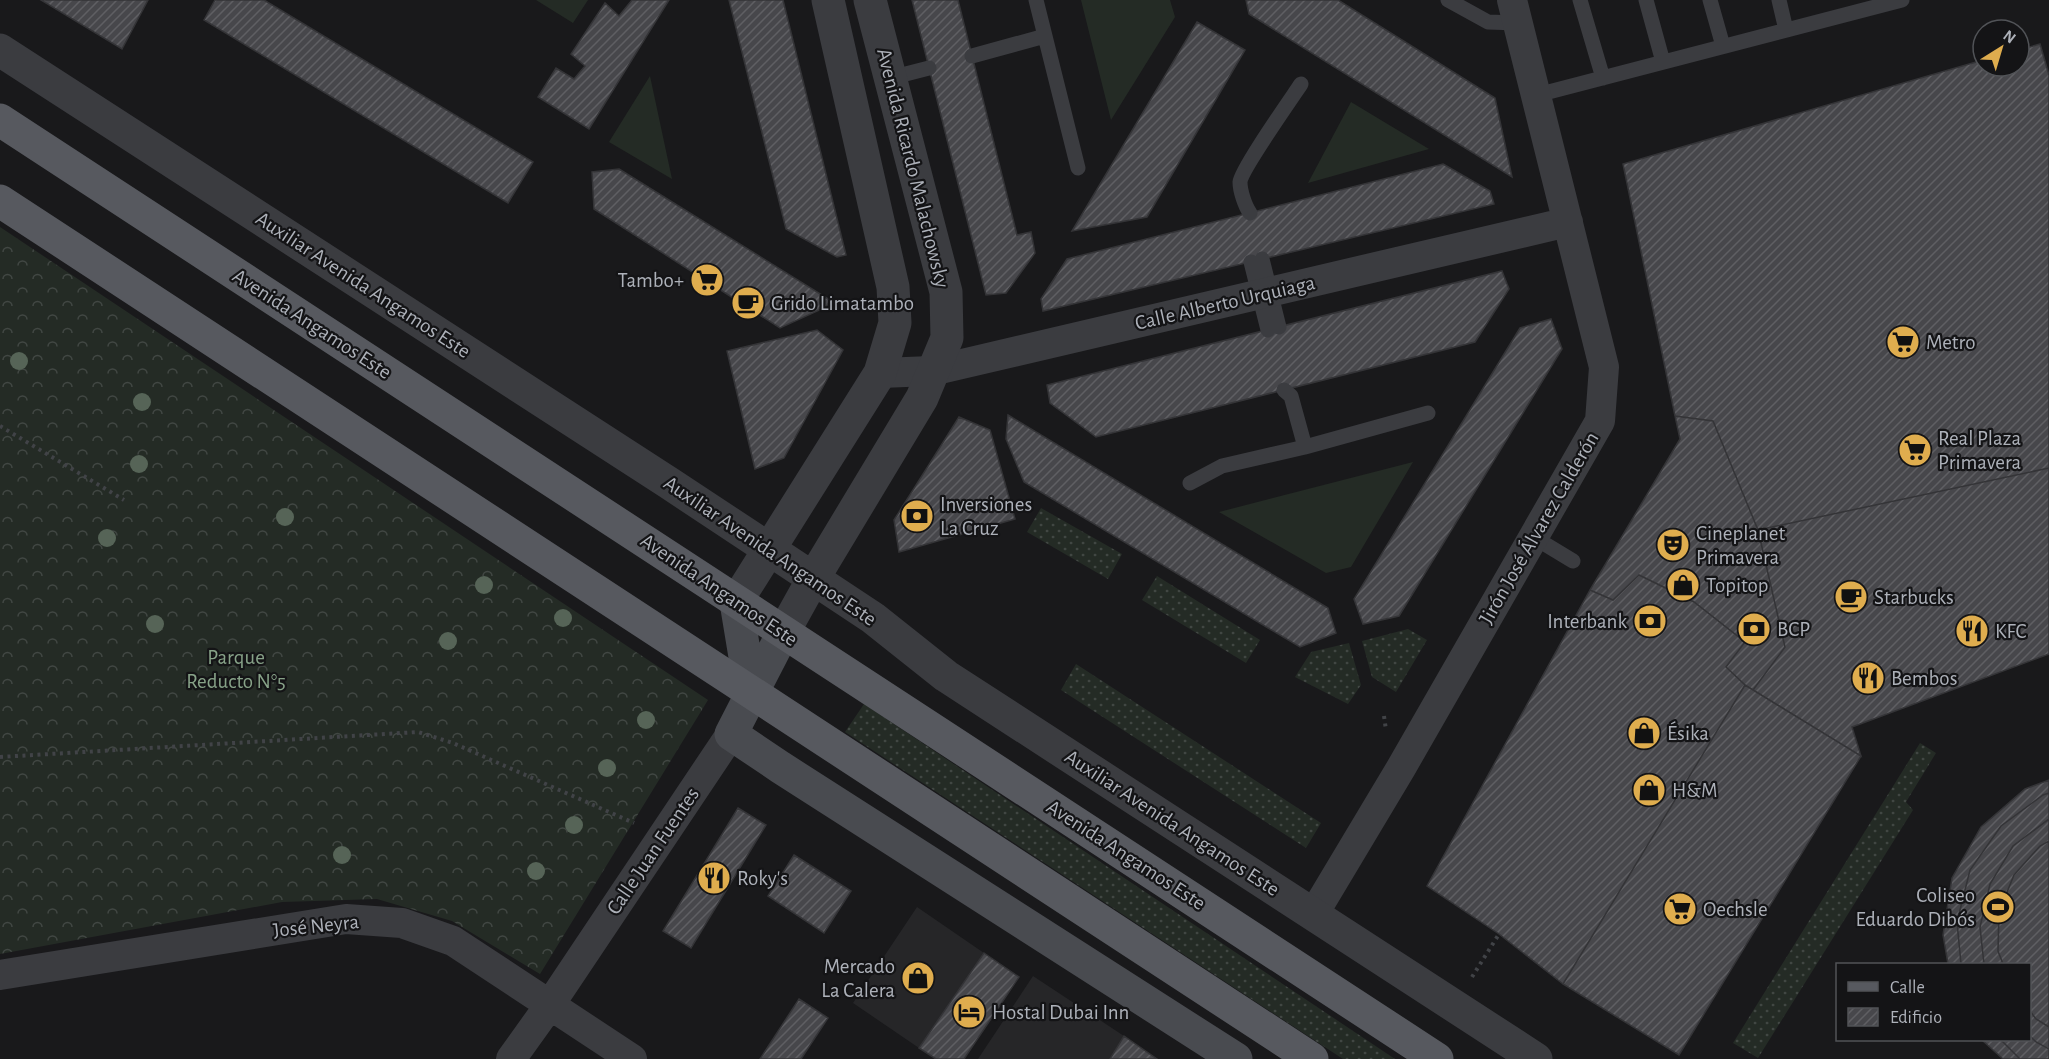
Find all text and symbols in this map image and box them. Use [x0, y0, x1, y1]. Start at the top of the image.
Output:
north arrow [1971, 18, 2031, 78]
text: N [2000, 27, 2019, 47]
street label: Avenida Ricardo Malachowsky [873, 46, 953, 290]
street label: Auxiliar Avenida Angamos Este [251, 206, 475, 364]
supermarket icon: Tambo+ [689, 262, 725, 298]
street label: Avenida Angamos Este [228, 263, 396, 385]
place label: Tambo+ [618, 270, 684, 291]
street label: Calle Alberto Urquiaga [1133, 272, 1317, 334]
cafe icon: Grido Limatambo [730, 285, 766, 321]
place label: Grido Limatambo [771, 293, 914, 314]
supermarket icon: Metro [1885, 324, 1921, 360]
place label: Metro [1926, 332, 1976, 353]
street label: Jirón José Álvarez Calderón [1474, 427, 1603, 628]
place label: Real Plaza Primavera [1938, 428, 2022, 473]
supermarket icon: Real Plaza Primavera [1897, 432, 1933, 468]
street label: Auxiliar Avenida Angamos Este [659, 470, 881, 632]
place label: Inversiones La Cruz [940, 494, 1032, 539]
bank icon: Inversiones La Cruz [899, 498, 935, 534]
place label: Cineplanet Primavera [1696, 523, 1785, 568]
theatre icon: Cineplanet Primavera [1655, 527, 1691, 563]
street label: Avenida Angamos Este [635, 528, 803, 652]
shop icon: Topitop [1665, 567, 1701, 603]
place label: Topitop [1706, 575, 1768, 596]
cafe icon: Starbucks [1833, 579, 1869, 615]
place label: Starbucks [1874, 587, 1954, 608]
bank icon: Interbank [1632, 603, 1668, 639]
place label: Interbank [1547, 611, 1627, 632]
bank icon: BCP [1736, 611, 1772, 647]
restaurant icon: KFC [1954, 613, 1990, 649]
place label: BCP [1777, 619, 1810, 640]
place label: KFC [1995, 621, 2027, 642]
park label: Parque Reducto N°5 [186, 647, 286, 692]
restaurant icon: Bembos [1850, 660, 1886, 696]
place label: Bembos [1891, 668, 1957, 689]
shop icon: Ésika [1626, 715, 1662, 751]
place label: Ésika [1667, 721, 1709, 744]
street label: Auxiliar Avenida Angamos Este [1060, 744, 1284, 902]
shop icon: H&M [1631, 772, 1667, 808]
place label: H&M [1672, 780, 1718, 801]
street label: Calle Juan Fuentes [603, 784, 703, 918]
street label: Avenida Angamos Este [1042, 794, 1210, 916]
restaurant icon: Roky's [696, 860, 732, 896]
place label: Roky's [737, 868, 788, 889]
place label: Coliseo Eduardo Dibós [1855, 885, 1975, 930]
sports icon: Coliseo Eduardo Dibós [1980, 889, 2016, 925]
supermarket icon: Oechsle [1662, 891, 1698, 927]
place label: Oechsle [1703, 899, 1768, 920]
street label: José Neyra [272, 911, 360, 941]
place label: Mercado La Calera [821, 956, 895, 1001]
shop icon: Mercado La Calera [900, 960, 936, 996]
legend [1836, 963, 2031, 1041]
text: Calle [1890, 979, 1925, 997]
hotel icon: Hostal Dubai Inn [951, 994, 987, 1030]
place label: Hostal Dubai Inn [992, 1002, 1129, 1023]
text: Edificio [1890, 1009, 1942, 1027]

